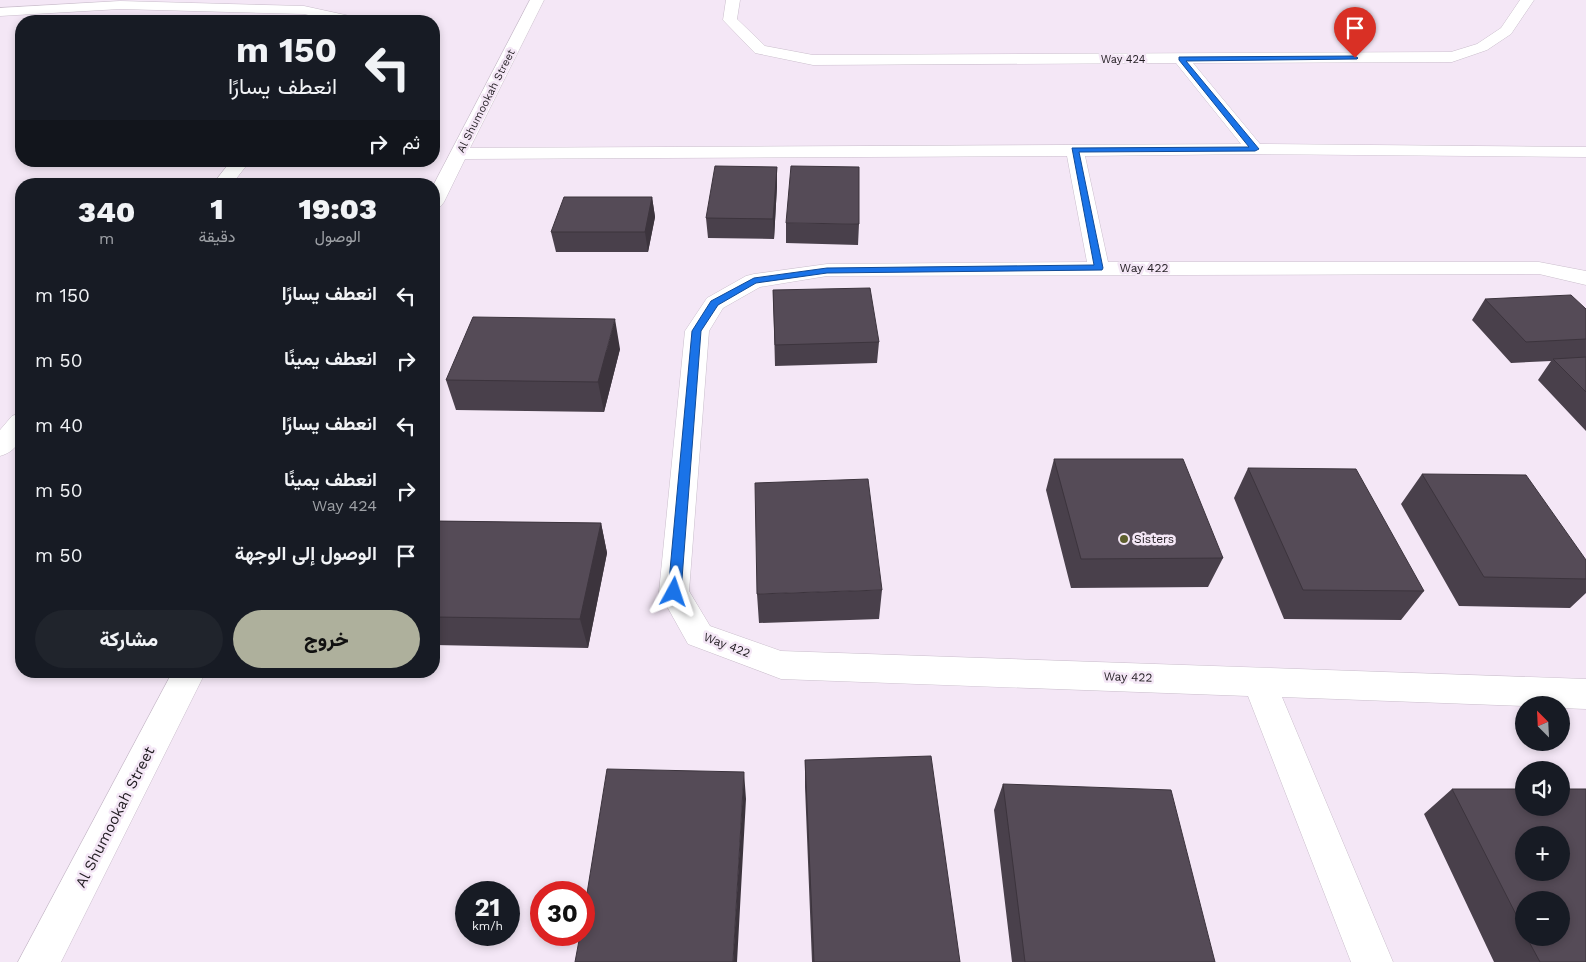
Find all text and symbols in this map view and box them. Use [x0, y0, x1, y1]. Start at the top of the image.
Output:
pin [1334, 7, 1376, 58]
icon: arrive [1341, 14, 1369, 42]
text: 150 m [236, 29, 337, 71]
icon: left [355, 35, 420, 100]
street label: Al Shumookah Street [454, 47, 518, 155]
street label: Way 424 [1101, 53, 1146, 66]
text: انعطف يسارًا [228, 74, 337, 99]
icon: right [364, 130, 392, 158]
text: ثم [402, 131, 420, 154]
text: 1 [210, 191, 224, 226]
text: 19:03 [299, 191, 377, 226]
text: 340 [78, 194, 135, 229]
text: دقيقة [198, 227, 235, 246]
text: الوصول [315, 227, 361, 246]
text: m [99, 229, 114, 248]
street label: Way 422 [1120, 261, 1168, 275]
text: انعطف يسارًا [282, 282, 377, 305]
icon: left [392, 282, 420, 310]
text: 150 m [35, 284, 90, 307]
text: انعطف يمينًا [284, 347, 377, 370]
icon: right [392, 347, 420, 375]
text: 50 m [35, 349, 82, 372]
text: انعطف يسارًا [282, 412, 377, 435]
icon: left [392, 412, 420, 440]
text: 40 m [35, 414, 83, 437]
text: انعطف يمينًا [284, 468, 377, 491]
icon: right [392, 477, 420, 505]
text: 50 m [35, 479, 82, 502]
text: Way 424 [312, 496, 377, 515]
place label: Sisters [1134, 532, 1174, 546]
marker: Sisters [1118, 533, 1130, 545]
text: الوصول إلى الوجهة [235, 542, 377, 565]
icon: arrive [392, 542, 420, 570]
text: 50 m [35, 544, 82, 567]
position arrow [647, 565, 699, 617]
button: مشاركة [35, 610, 223, 668]
button: خروج [233, 610, 420, 668]
street label: Way 422 [702, 630, 752, 660]
street label: Way 422 [1103, 669, 1153, 685]
north arrow [1515, 696, 1570, 751]
map controls [1515, 696, 1570, 946]
street label: Al Shumookah Street [72, 743, 159, 891]
button: sound [1515, 761, 1570, 816]
button: + [1515, 826, 1570, 881]
speed limit sign: 30 [530, 881, 595, 946]
button: − [1515, 891, 1570, 946]
text: 21 [475, 893, 500, 922]
text: km/h [472, 919, 503, 933]

